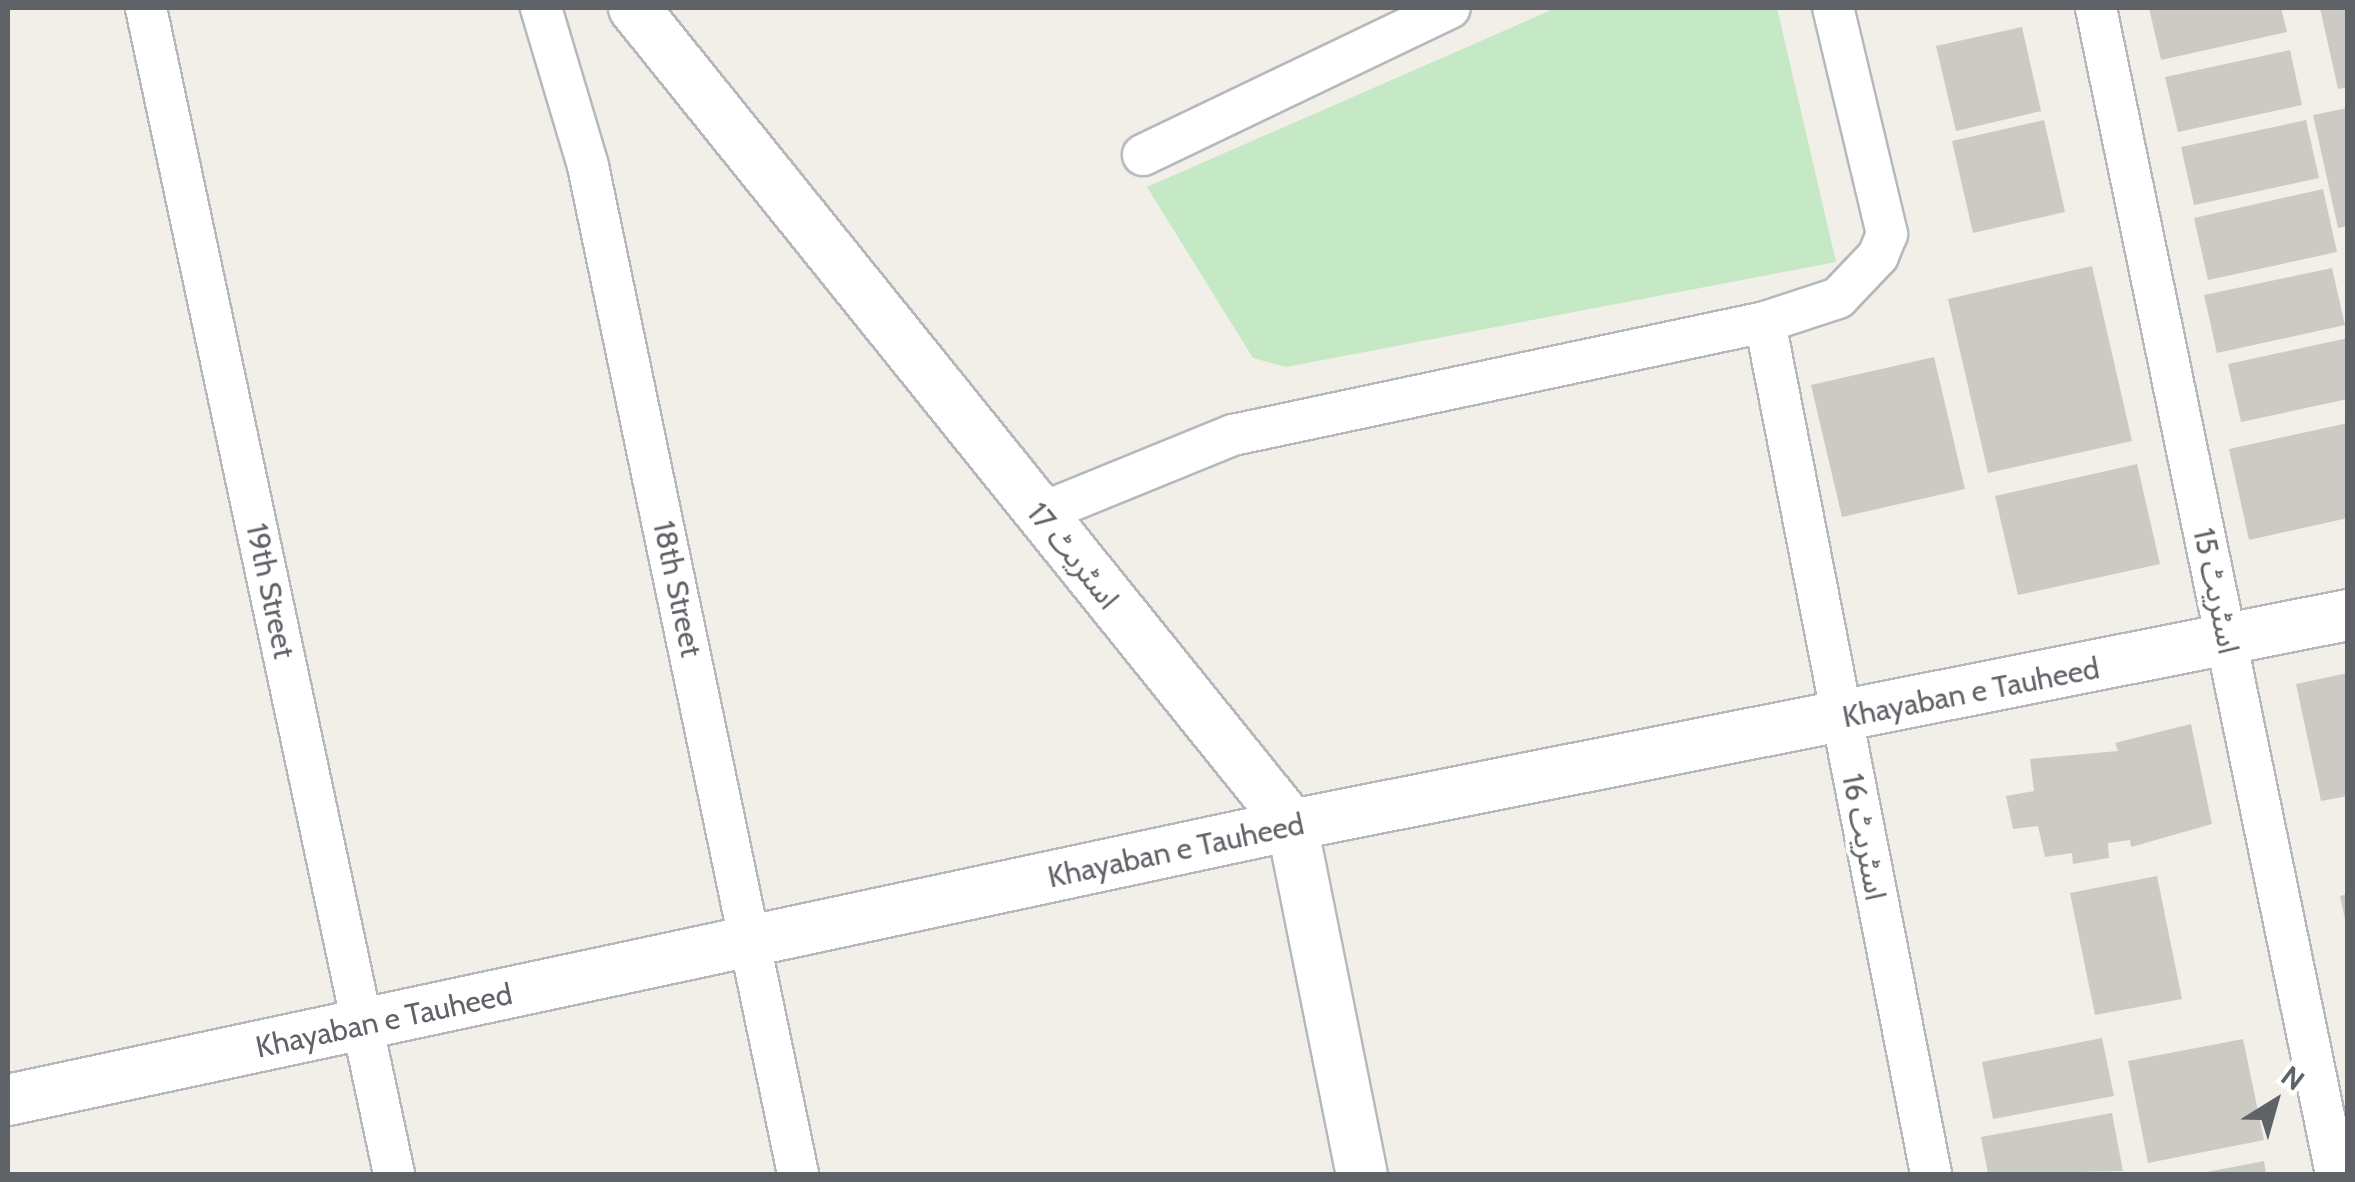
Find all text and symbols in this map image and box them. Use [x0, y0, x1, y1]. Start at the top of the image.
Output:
street label: اسٹریٹ 17 [1019, 496, 1127, 616]
street label: 18th Street [645, 518, 709, 660]
street label: 19th Street [238, 520, 302, 662]
street label: اسٹریٹ 15 [2185, 525, 2247, 657]
street label: Khayaban e Tauheed [1839, 650, 2103, 736]
street label: اسٹریٹ 16 [1834, 771, 1894, 903]
street label: Khayaban e Tauheed [1045, 806, 1307, 896]
street label: Khayaban e Tauheed [253, 976, 515, 1066]
north arrow [2225, 1052, 2325, 1152]
text: N [2275, 1059, 2311, 1098]

